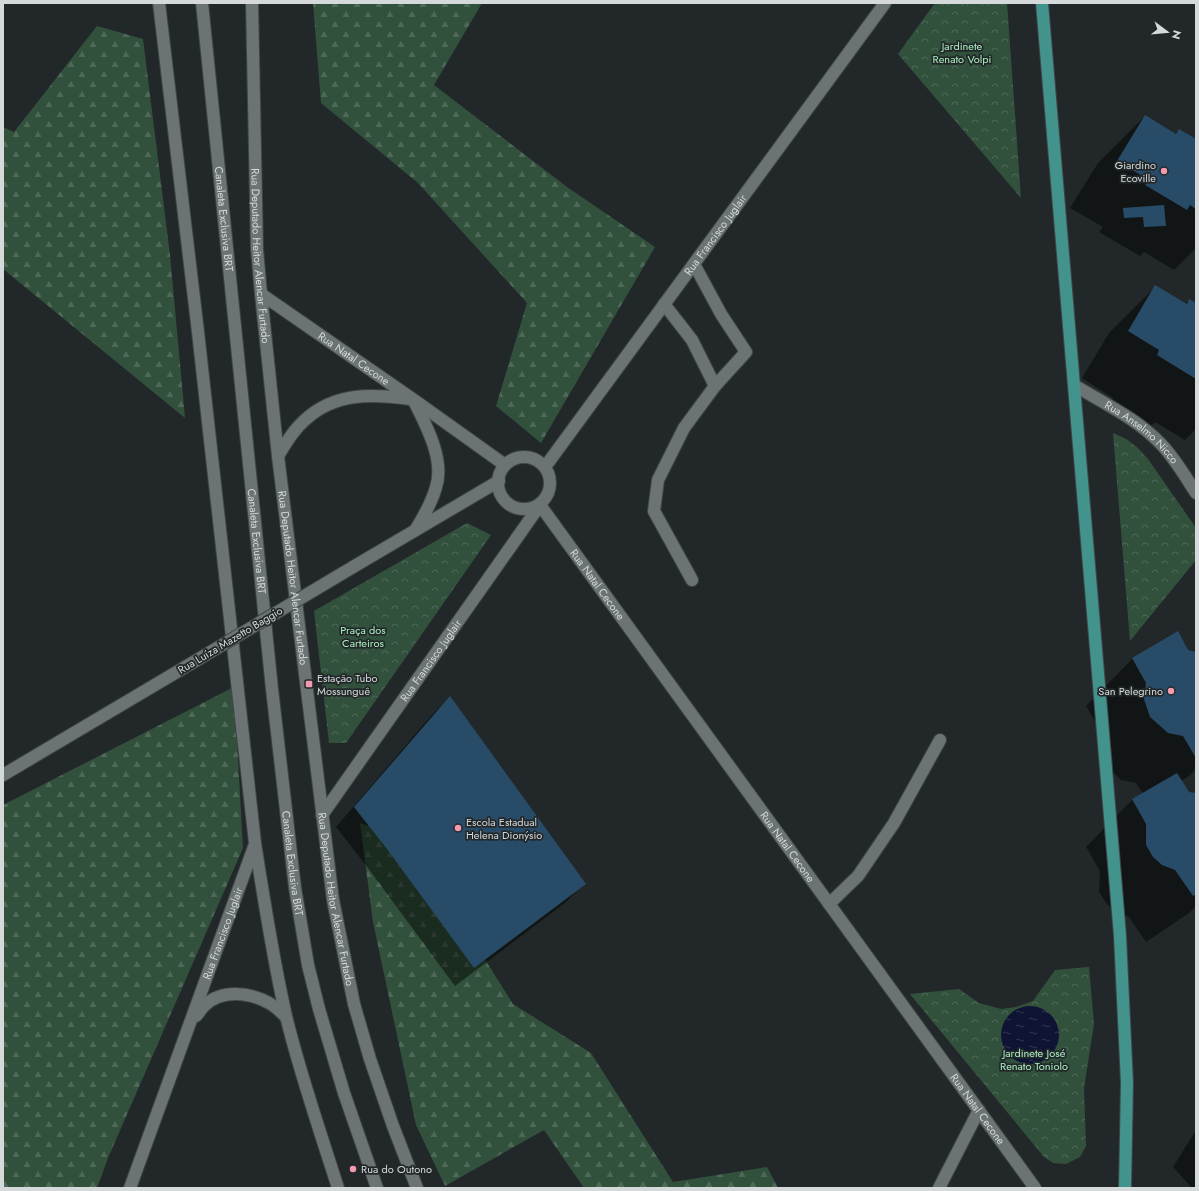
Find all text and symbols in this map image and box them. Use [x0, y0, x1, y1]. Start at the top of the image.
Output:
north arrow [1147, 12, 1187, 52]
text: N [1168, 28, 1186, 41]
park label: Jardinete Renato Volpi [933, 38, 992, 67]
place label: Giardino Ecoville [1115, 157, 1156, 186]
street label: Canaleta Exclusiva BRT [211, 165, 237, 272]
marker: Giardino Ecoville [1159, 166, 1169, 176]
street label: Rua Deputado Heitor Alencar Furtado [247, 168, 274, 344]
street label: Rua Francisco Juglair [680, 191, 750, 279]
street label: Rua Natal Cecone [315, 328, 393, 389]
street label: Rua Anselmo Nicco [1102, 397, 1182, 467]
street label: Canaleta Exclusiva BRT [244, 488, 270, 595]
street label: Rua Deputado Heitor Alencar Furtado [274, 490, 312, 666]
street label: Rua Natal Cecone [566, 546, 629, 623]
street label: Rua Luíza Mazetto Baggio [175, 602, 285, 678]
street label: Rua Francisco Juglair [396, 616, 465, 705]
park label: Praça dos Carteiros [340, 622, 386, 651]
place label: Estação Tubo Mossunguê [317, 670, 378, 699]
marker: Estação Tubo Mossunguê [304, 679, 314, 689]
place label: San Pelegrino [1098, 683, 1163, 699]
marker: San Pelegrino [1166, 686, 1176, 696]
street label: Rua Natal Cecone [756, 808, 819, 886]
street label: Canaleta Exclusiva BRT [278, 810, 308, 917]
street label: Rua Deputado Heitor Alencar Furtado [314, 811, 358, 987]
place label: Escola Estadual Helena Dionýsio [466, 814, 542, 843]
marker: Escola Estadual Helena Dionýsio [453, 823, 463, 833]
street label: Rua Francisco Juglair [198, 885, 247, 982]
park label: Jardinete José Renato Toniolo [1000, 1045, 1068, 1074]
street label: Rua Natal Cecone [947, 1070, 1009, 1148]
place label: Rua do Outono [361, 1161, 432, 1177]
marker: Rua do Outono [348, 1164, 358, 1174]

